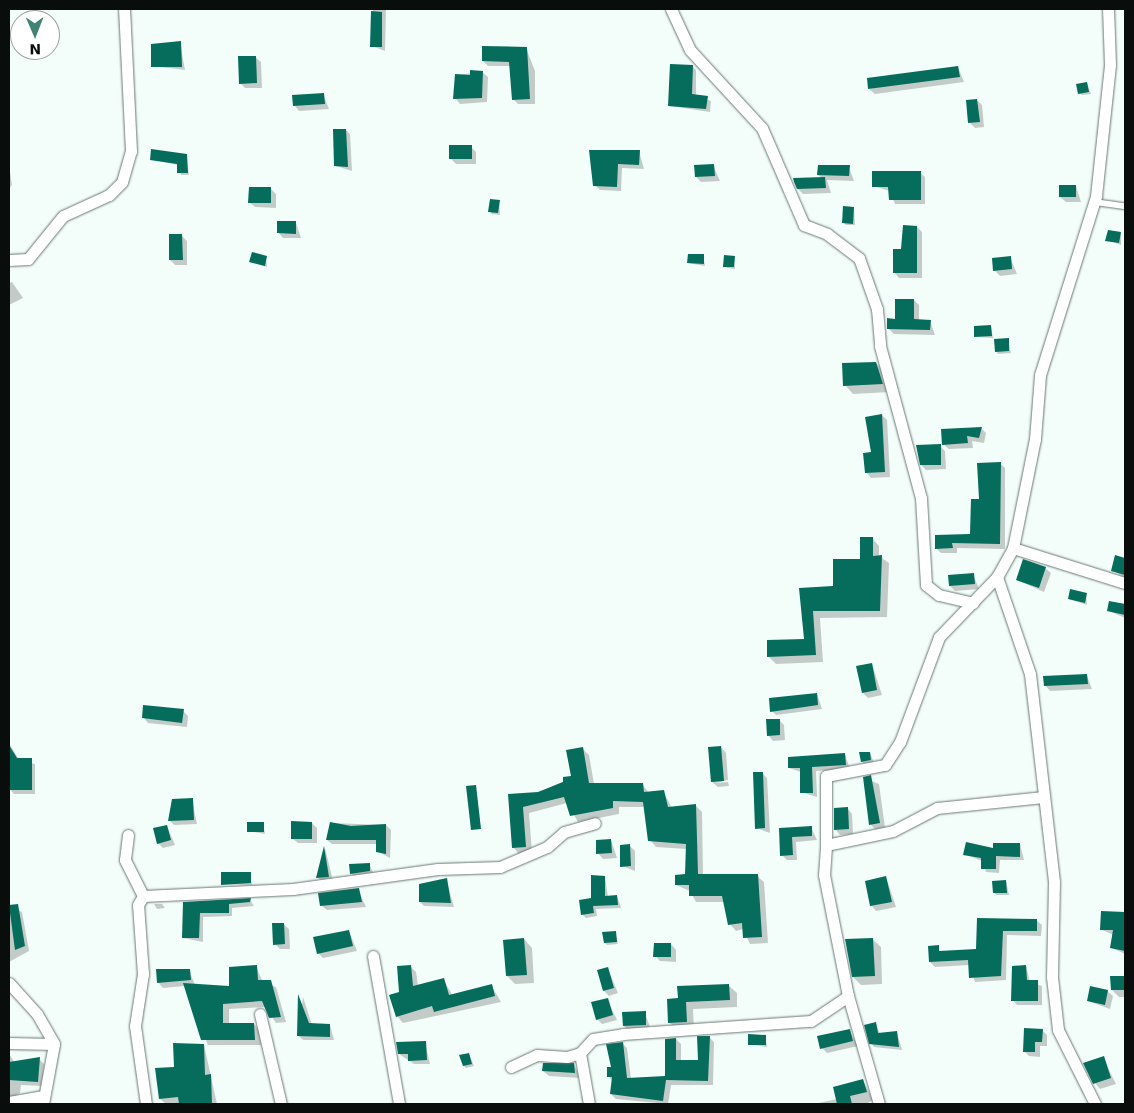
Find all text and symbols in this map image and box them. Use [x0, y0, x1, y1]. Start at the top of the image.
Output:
north arrow [10, 10, 60, 60]
text: N [29, 41, 41, 57]

